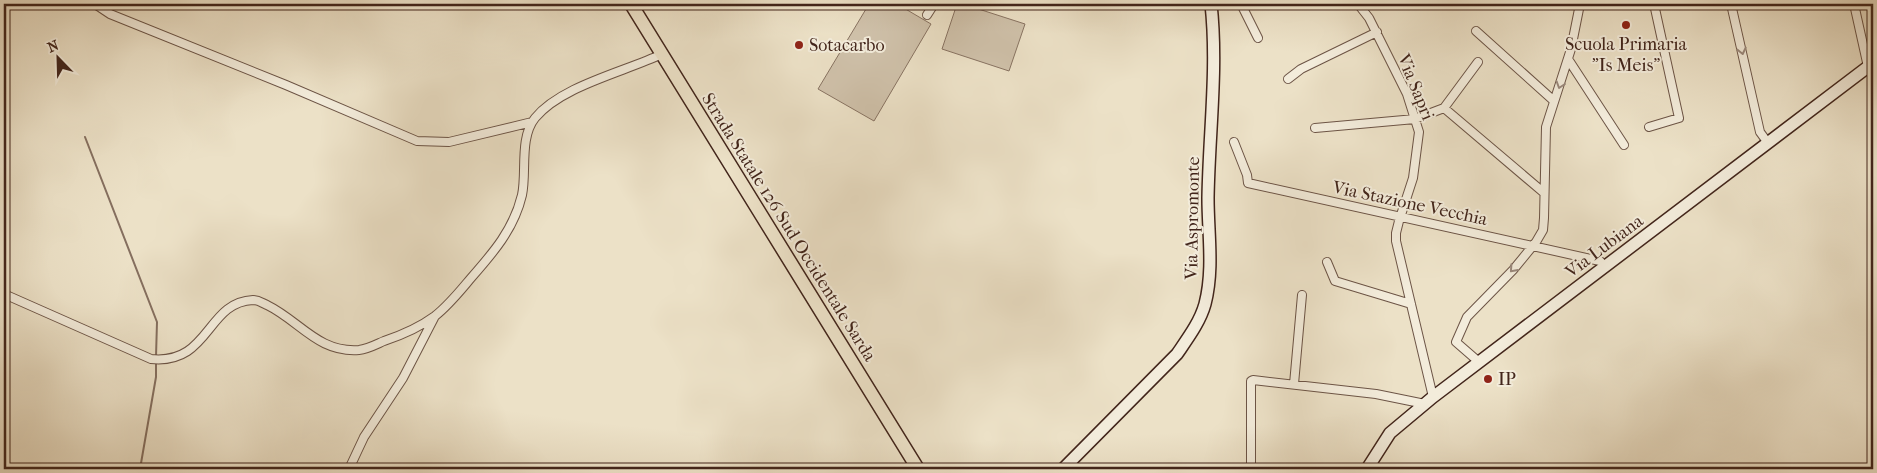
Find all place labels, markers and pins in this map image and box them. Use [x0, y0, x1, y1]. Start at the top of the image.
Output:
marker: Scuola Primaria "Is Meis" [1620, 19, 1632, 31]
place label: Scuola Primaria "Is Meis" [1565, 34, 1688, 76]
place label: Sotacarbo [809, 35, 885, 56]
marker: Sotacarbo [793, 39, 805, 51]
place label: IP [1498, 369, 1516, 390]
marker: IP [1482, 373, 1494, 385]

